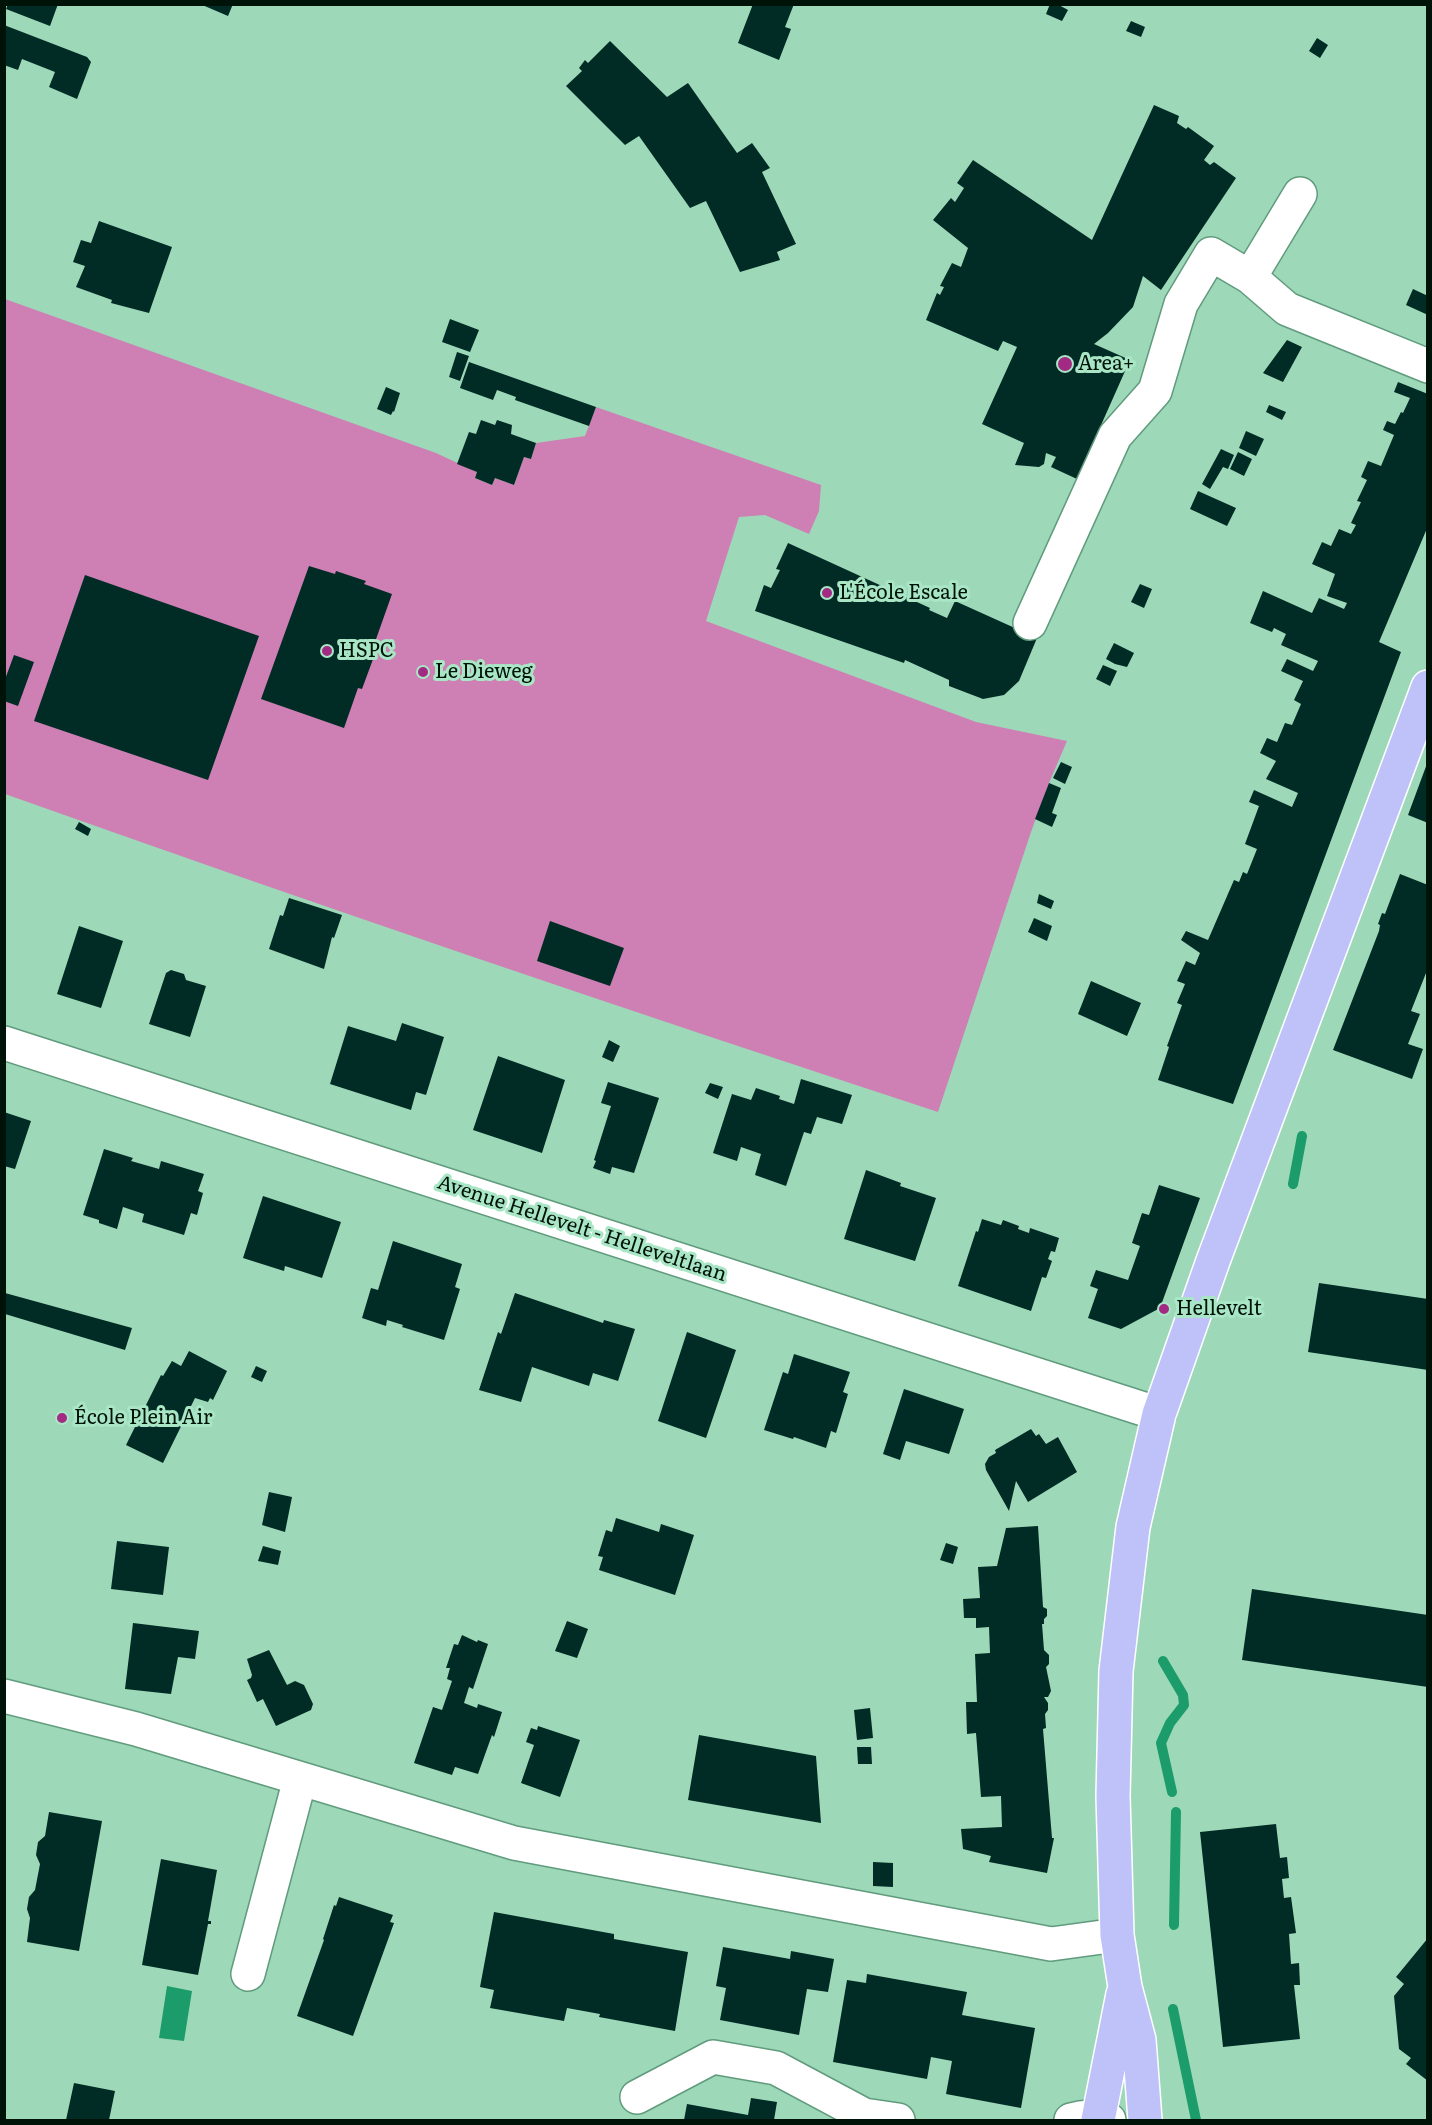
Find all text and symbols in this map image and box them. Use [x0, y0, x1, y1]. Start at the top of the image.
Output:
place label: Area+ [1078, 352, 1134, 376]
marker: Area+ [1056, 355, 1074, 373]
place label: L'École Escale [839, 581, 968, 605]
marker: L'École Escale [820, 586, 834, 600]
place label: HSPC [339, 639, 394, 663]
marker: HSPC [320, 644, 334, 658]
place label: Le Dieweg [435, 660, 533, 684]
marker: Le Dieweg [416, 665, 430, 679]
street label: Avenue Hellevelt - Helleveltlaan [434, 1171, 730, 1287]
place label: Hellevelt [1176, 1297, 1262, 1321]
marker: Hellevelt [1157, 1302, 1171, 1316]
place label: École Plein Air [74, 1406, 213, 1430]
marker: École Plein Air [55, 1411, 69, 1425]

